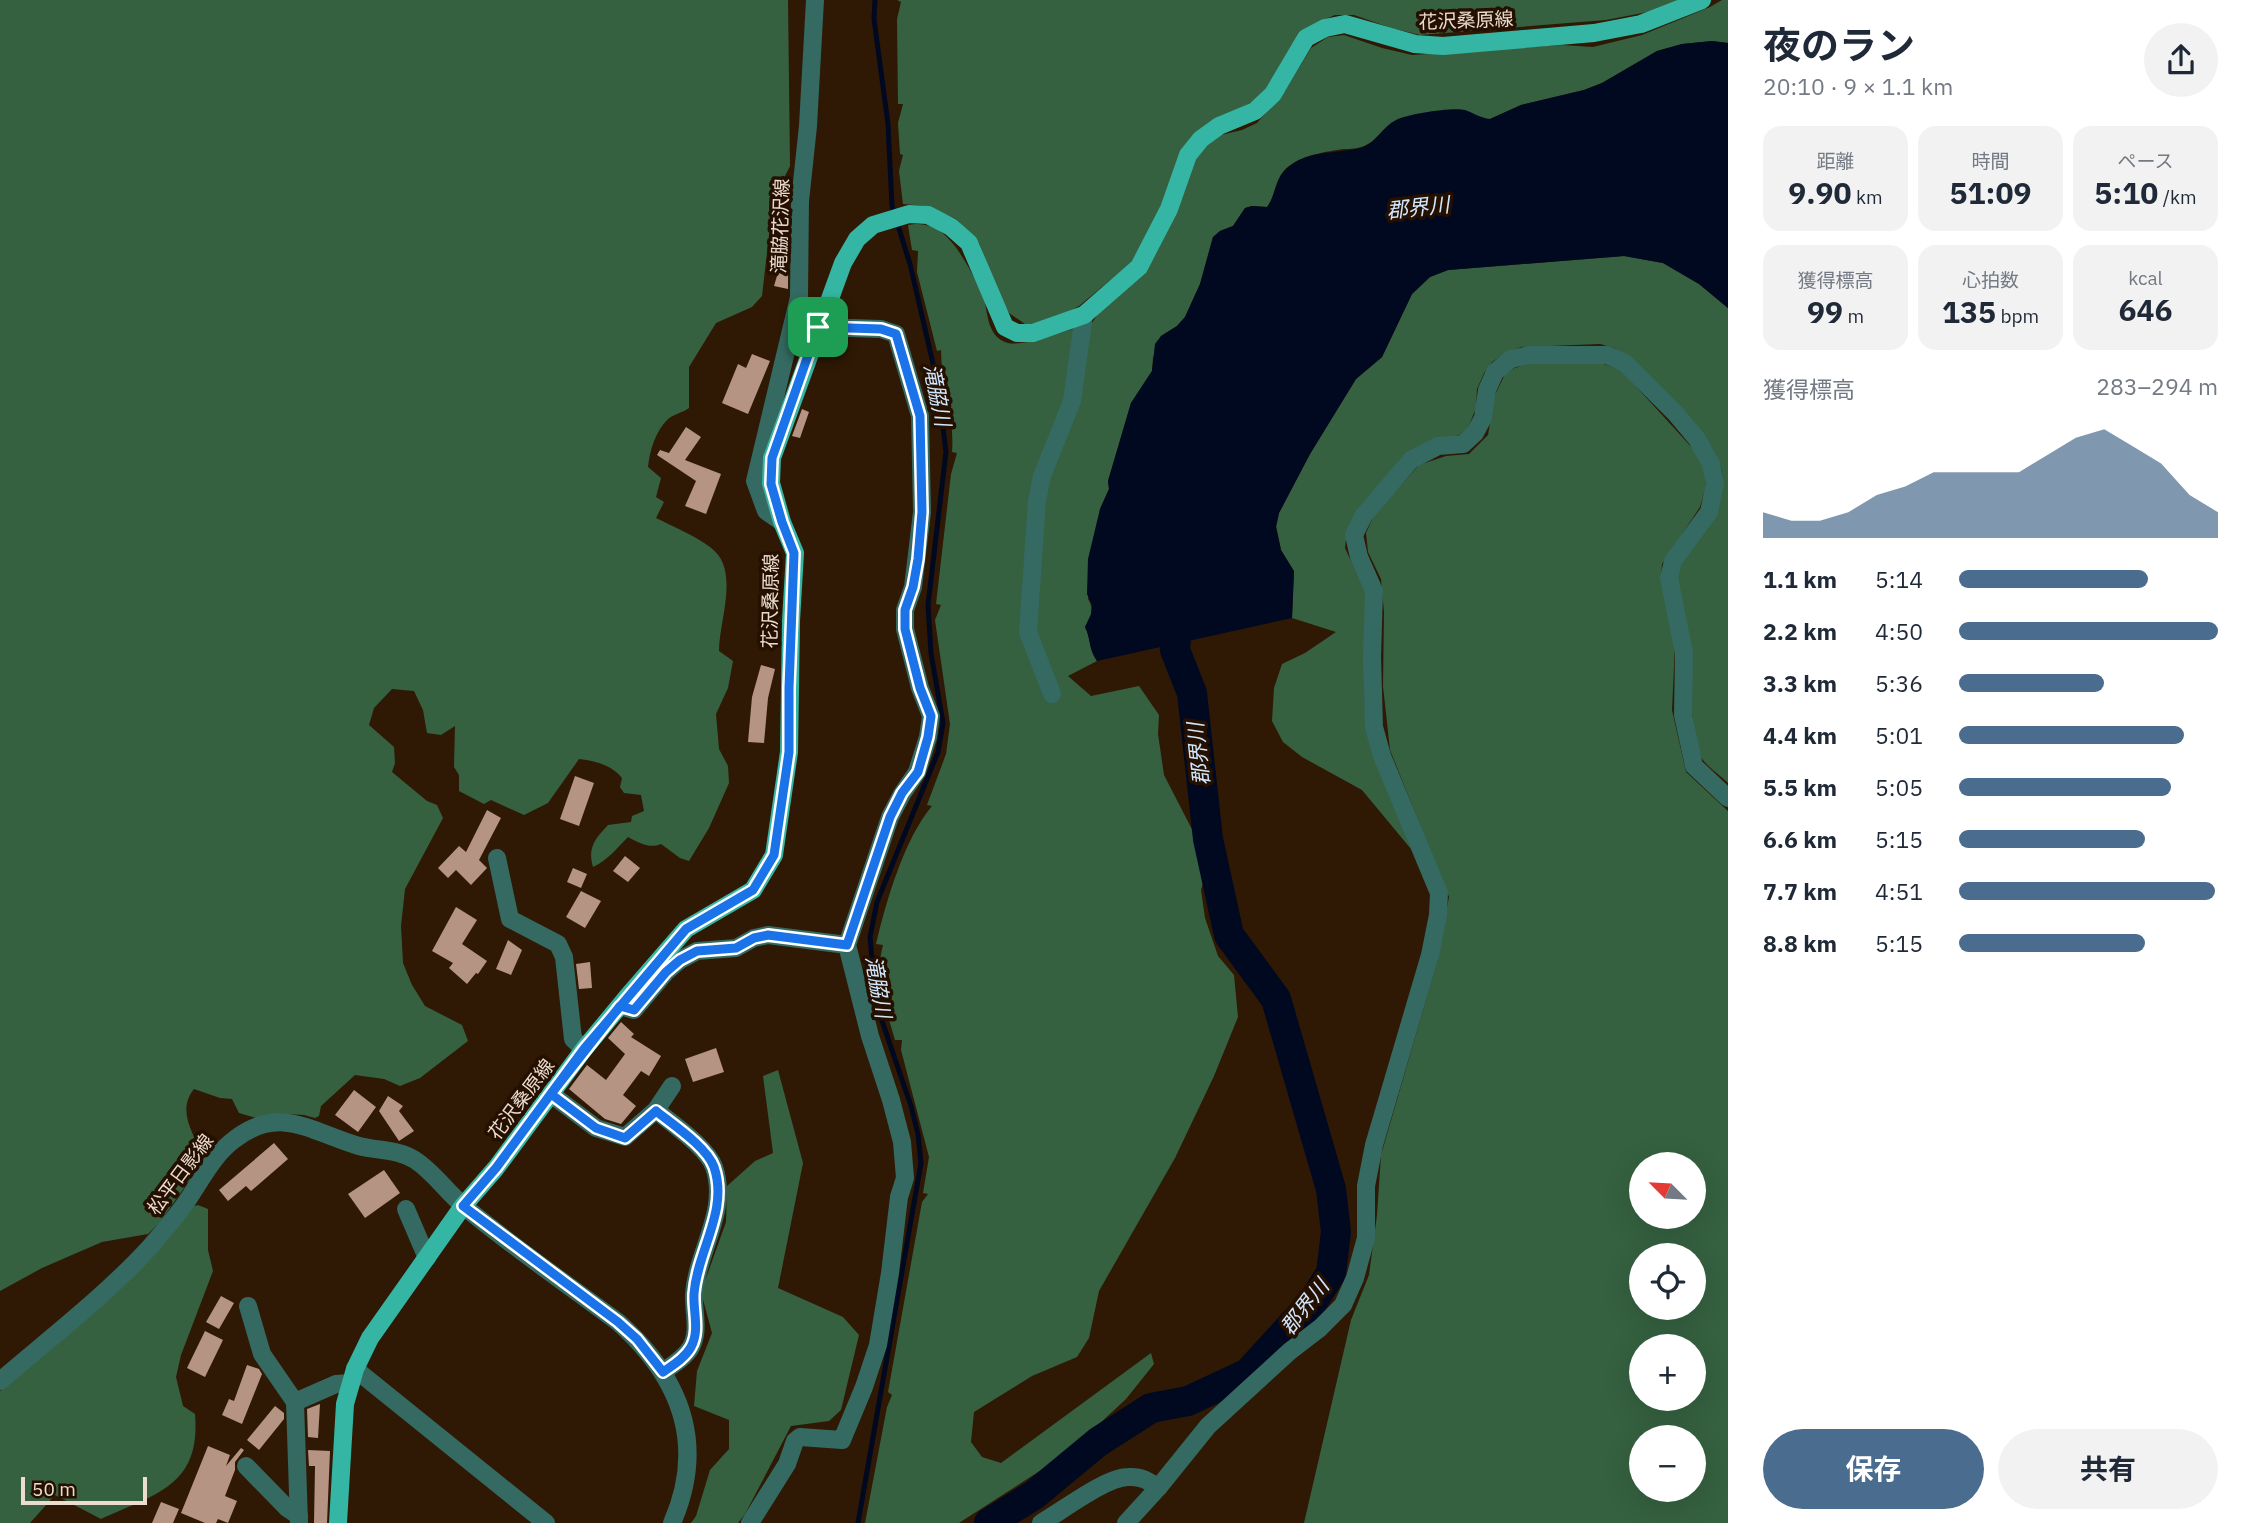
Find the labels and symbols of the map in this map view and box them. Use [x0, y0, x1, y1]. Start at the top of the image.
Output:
street label: 花沢桑原線 [1418, 6, 1514, 34]
street label: 滝脇花沢線 [766, 178, 794, 274]
water label: 郡界川 [1385, 190, 1453, 224]
pin [788, 297, 848, 357]
water label: 滝脇川 [918, 361, 958, 430]
street label: 花沢桑原線 [757, 553, 783, 649]
water label: 郡界川 [1181, 719, 1215, 787]
water label: 滝脇川 [860, 953, 899, 1022]
street label: 花沢桑原線 [483, 1054, 559, 1144]
street label: 松平日影線 [142, 1129, 218, 1219]
north arrow [1629, 1152, 1706, 1228]
water label: 郡界川 [1274, 1271, 1336, 1340]
scale bar [21, 1474, 147, 1506]

